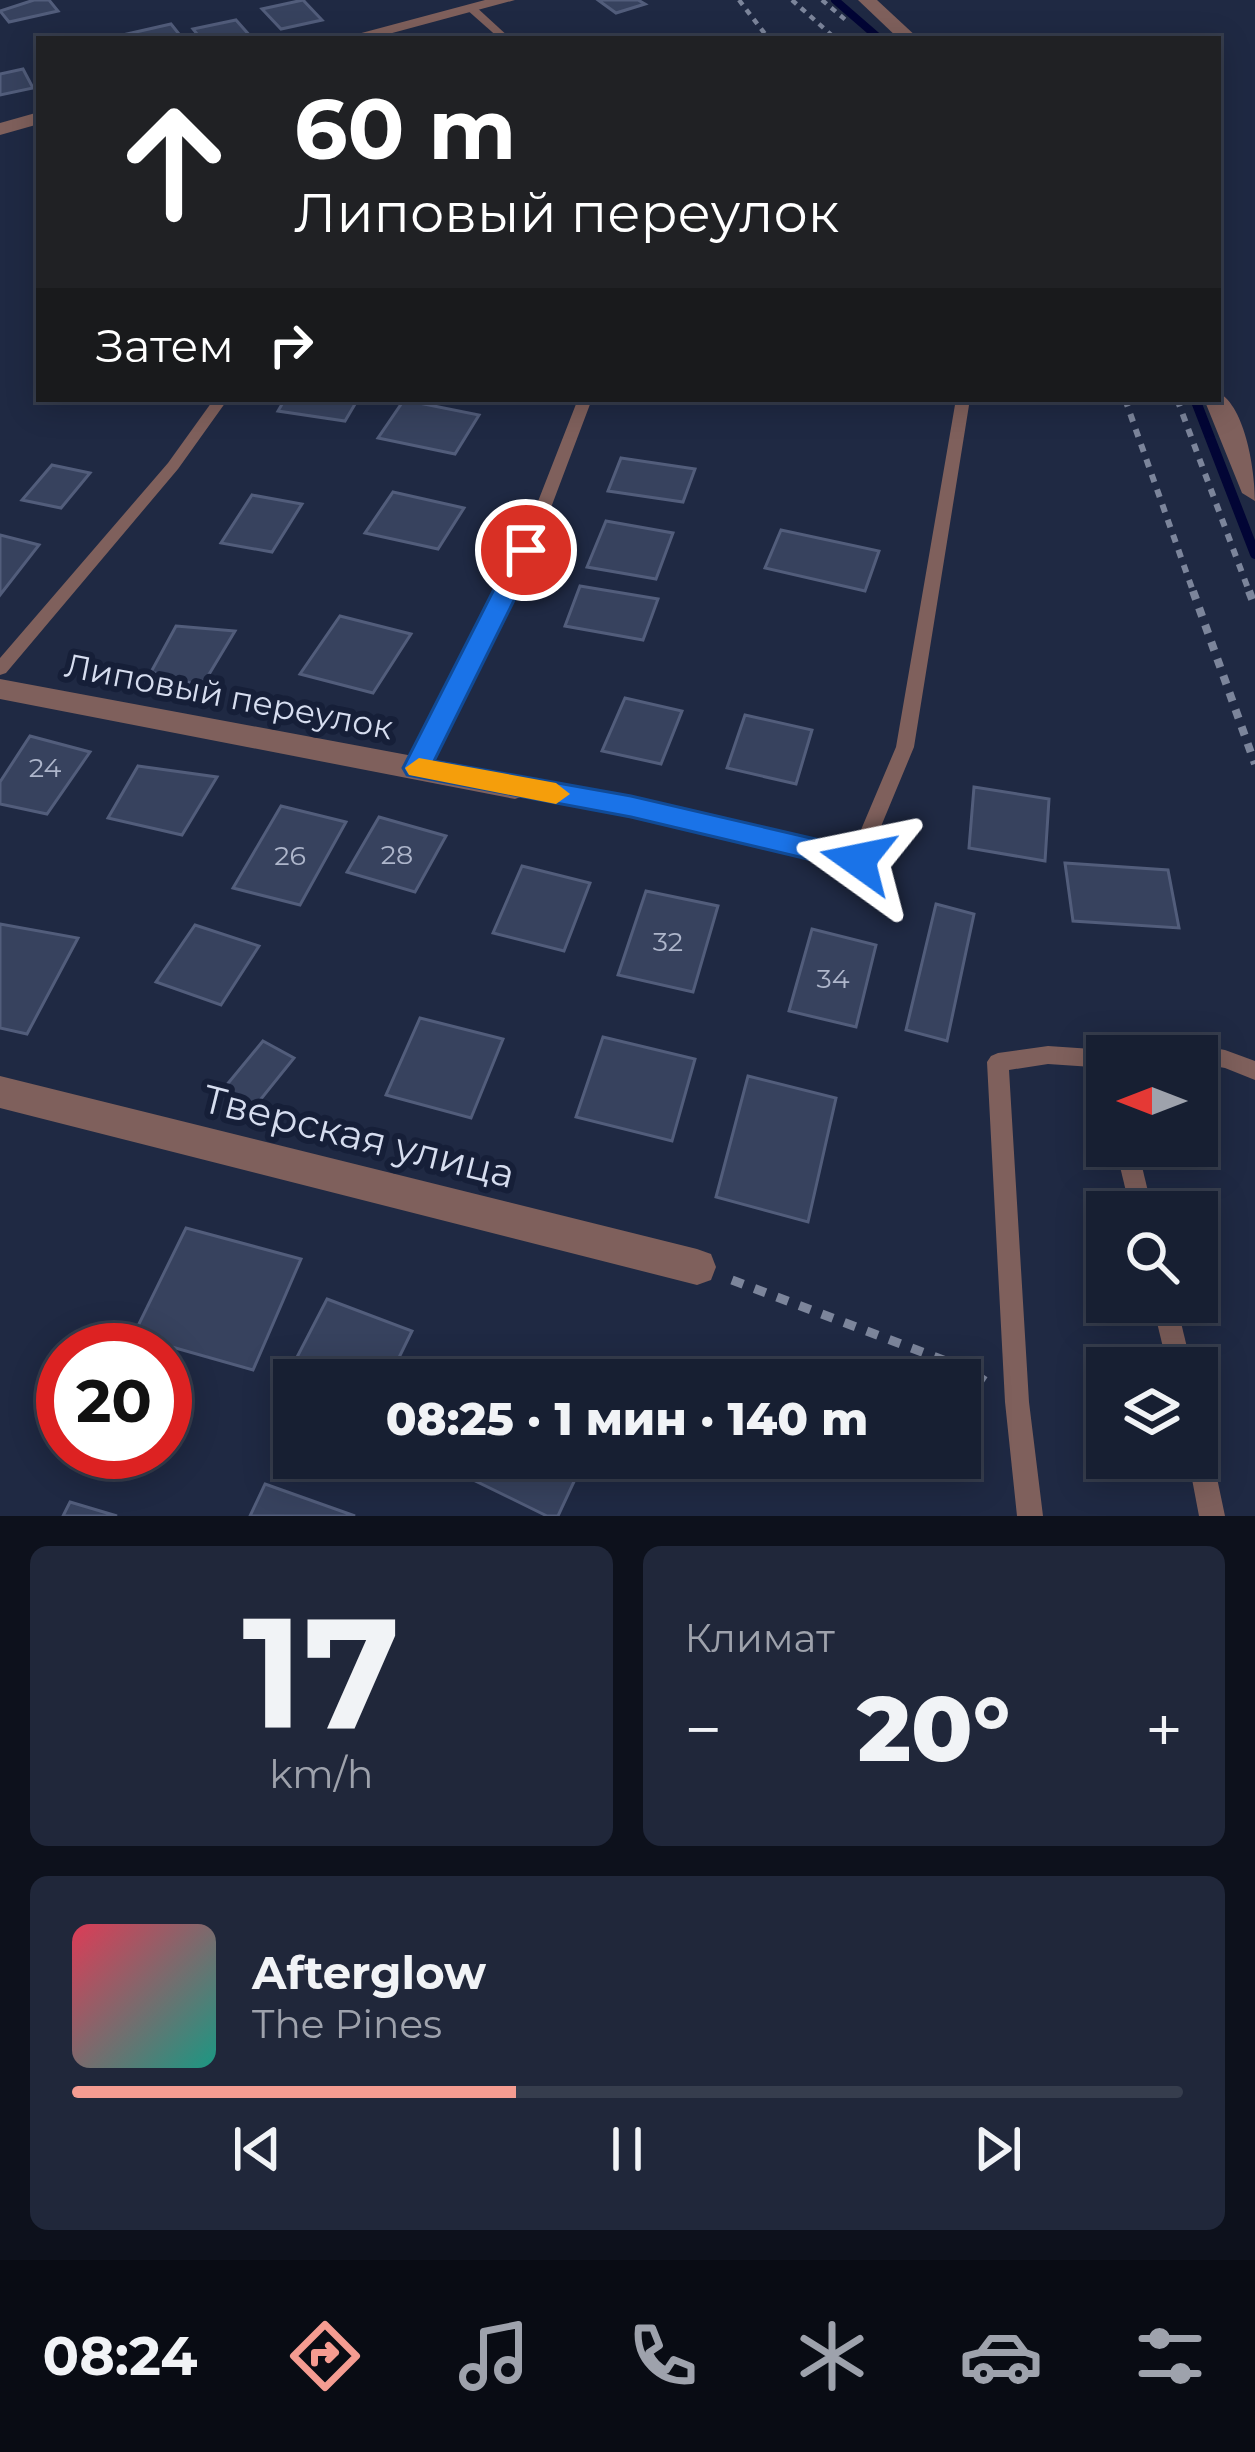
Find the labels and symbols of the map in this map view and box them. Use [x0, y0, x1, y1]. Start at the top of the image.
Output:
pin [475, 499, 577, 601]
street label: Липовый переулок [62, 645, 396, 747]
house number: 24 [29, 751, 61, 784]
position arrow [795, 797, 921, 923]
house number: 28 [381, 838, 413, 871]
house number: 26 [274, 839, 306, 872]
house number: 32 [653, 925, 683, 958]
house number: 34 [816, 962, 850, 995]
north arrow [1086, 1035, 1218, 1167]
street label: Тверская улица [198, 1074, 520, 1198]
speed limit sign: 20 [36, 1323, 192, 1479]

